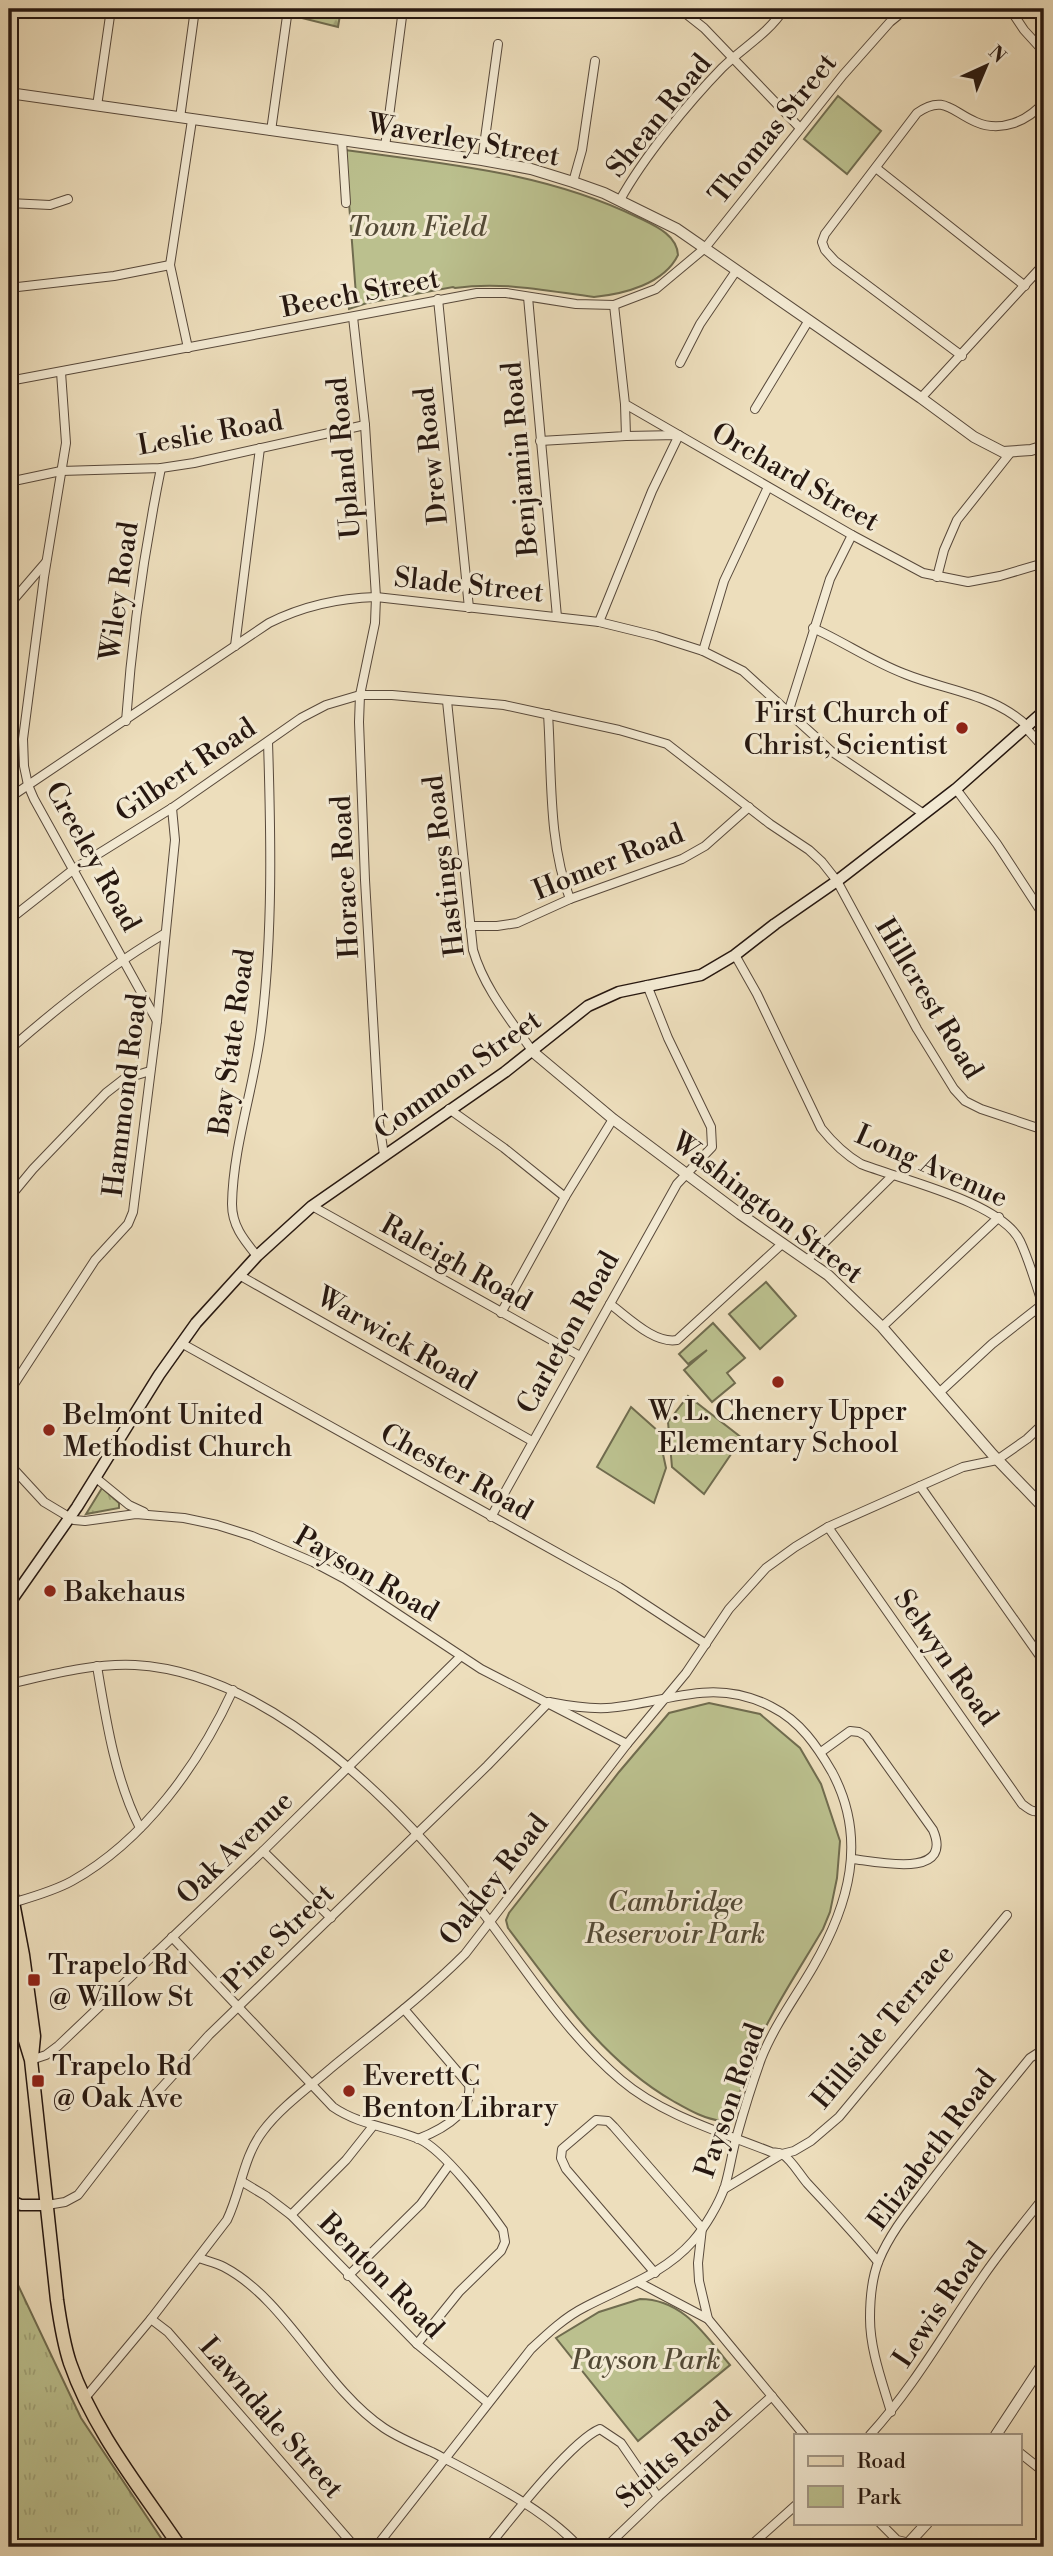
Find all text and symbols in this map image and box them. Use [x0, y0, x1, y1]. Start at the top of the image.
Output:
north arrow [951, 32, 1021, 102]
text: N [983, 41, 1011, 68]
street label: Thomas Street [702, 46, 845, 212]
street label: Shean Road [599, 47, 720, 185]
street label: Waverley Street [364, 106, 563, 175]
park label: Town Field [348, 210, 487, 245]
street label: Beech Street [277, 261, 442, 326]
street label: Benjamin Road [495, 360, 547, 559]
street label: Upland Road [320, 375, 369, 540]
street label: Drew Road [407, 385, 456, 526]
street label: Leslie Road [135, 403, 286, 464]
street label: Orchard Street [705, 415, 885, 540]
street label: Wiley Road [92, 519, 147, 664]
street label: Slade Street [392, 560, 546, 611]
place label: First Church of Christ, Scientist [744, 696, 950, 763]
street label: Gilbert Road [109, 710, 263, 830]
marker: First Church of Christ, Scientist [954, 720, 970, 736]
street label: Hastings Road [416, 773, 473, 958]
street label: Creeley Road [37, 776, 148, 938]
street label: Horace Road [324, 794, 367, 959]
street label: Homer Road [528, 816, 689, 909]
street label: Hillcrest Road [867, 912, 991, 1086]
street label: Bay State Road [202, 947, 263, 1139]
street label: Hammond Road [96, 991, 155, 1199]
street label: Common Street [367, 1003, 548, 1148]
street label: Long Avenue [850, 1117, 1013, 1216]
street label: Washington Street [664, 1124, 870, 1292]
street label: Raleigh Road [374, 1207, 538, 1319]
street label: Carleton Road [509, 1245, 627, 1420]
street label: Warwick Road [309, 1279, 483, 1399]
marker: W. L. Chenery Upper Elementary School [770, 1374, 786, 1390]
place label: W. L. Chenery Upper Elementary School [648, 1394, 907, 1461]
place label: Belmont United Methodist Church [62, 1398, 292, 1465]
street label: Chester Road [374, 1416, 539, 1529]
marker: Belmont United Methodist Church [41, 1422, 57, 1438]
street label: Payson Road [288, 1519, 445, 1630]
place label: Bakehaus [63, 1575, 185, 1610]
marker: Bakehaus [42, 1583, 58, 1599]
street label: Selwyn Road [886, 1583, 1006, 1733]
street label: Oak Avenue [169, 1784, 301, 1912]
street label: Oakley Road [432, 1807, 556, 1953]
street label: Pine Street [216, 1876, 342, 2000]
park label: Cambridge Reservoir Park [584, 1885, 765, 1952]
street label: Hillside Terrace [804, 1938, 962, 2116]
place label: Trapelo Rd @ Willow St [48, 1948, 194, 2015]
marker: Trapelo Rd @ Willow St [26, 1972, 42, 1988]
street label: Payson Road [688, 2019, 773, 2182]
place label: Trapelo Rd @ Oak Ave [52, 2049, 192, 2116]
place label: Everett C Benton Library [362, 2059, 558, 2126]
street label: Elizabeth Road [860, 2063, 1004, 2237]
marker: Trapelo Rd @ Oak Ave [30, 2073, 46, 2089]
marker: Everett C Benton Library [341, 2083, 357, 2099]
street label: Benton Road [310, 2205, 451, 2346]
street label: Lewis Road [885, 2235, 995, 2374]
street label: Lawndale Street [191, 2330, 351, 2506]
park label: Payson Park [570, 2343, 721, 2378]
street label: Stults Road [609, 2394, 739, 2516]
legend [794, 2434, 1021, 2524]
text: Road [857, 2449, 906, 2475]
text: Park [857, 2485, 902, 2511]

